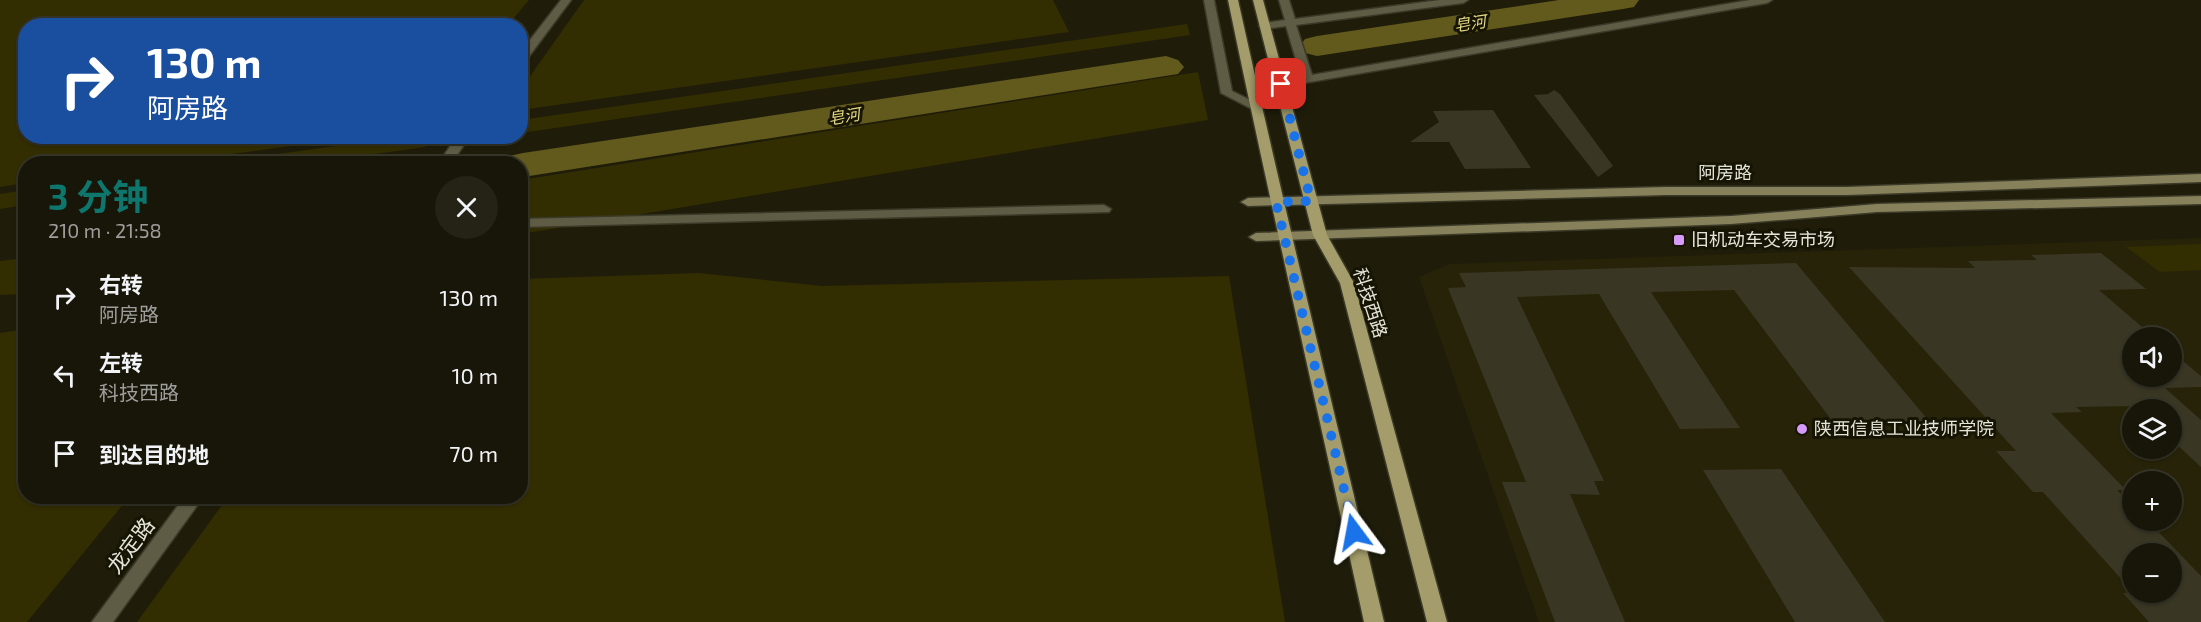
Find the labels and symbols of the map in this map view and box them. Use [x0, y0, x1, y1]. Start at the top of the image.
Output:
water label: 皂河 [1453, 10, 1490, 34]
pin [1255, 58, 1306, 109]
water label: 皂河 [827, 103, 864, 127]
street label: 阿房路 [1698, 161, 1752, 183]
place label: 旧机动车交易市场 [1691, 228, 1835, 250]
marker: 旧机动车交易市场 [1672, 233, 1686, 247]
street label: 科技西路 [1349, 265, 1393, 340]
place label: 陕西信息工业技师学院 [1814, 417, 1994, 439]
marker: 陕西信息工业技师学院 [1795, 422, 1809, 436]
position arrow [1322, 500, 1386, 564]
street label: 龙定路 [101, 512, 159, 578]

